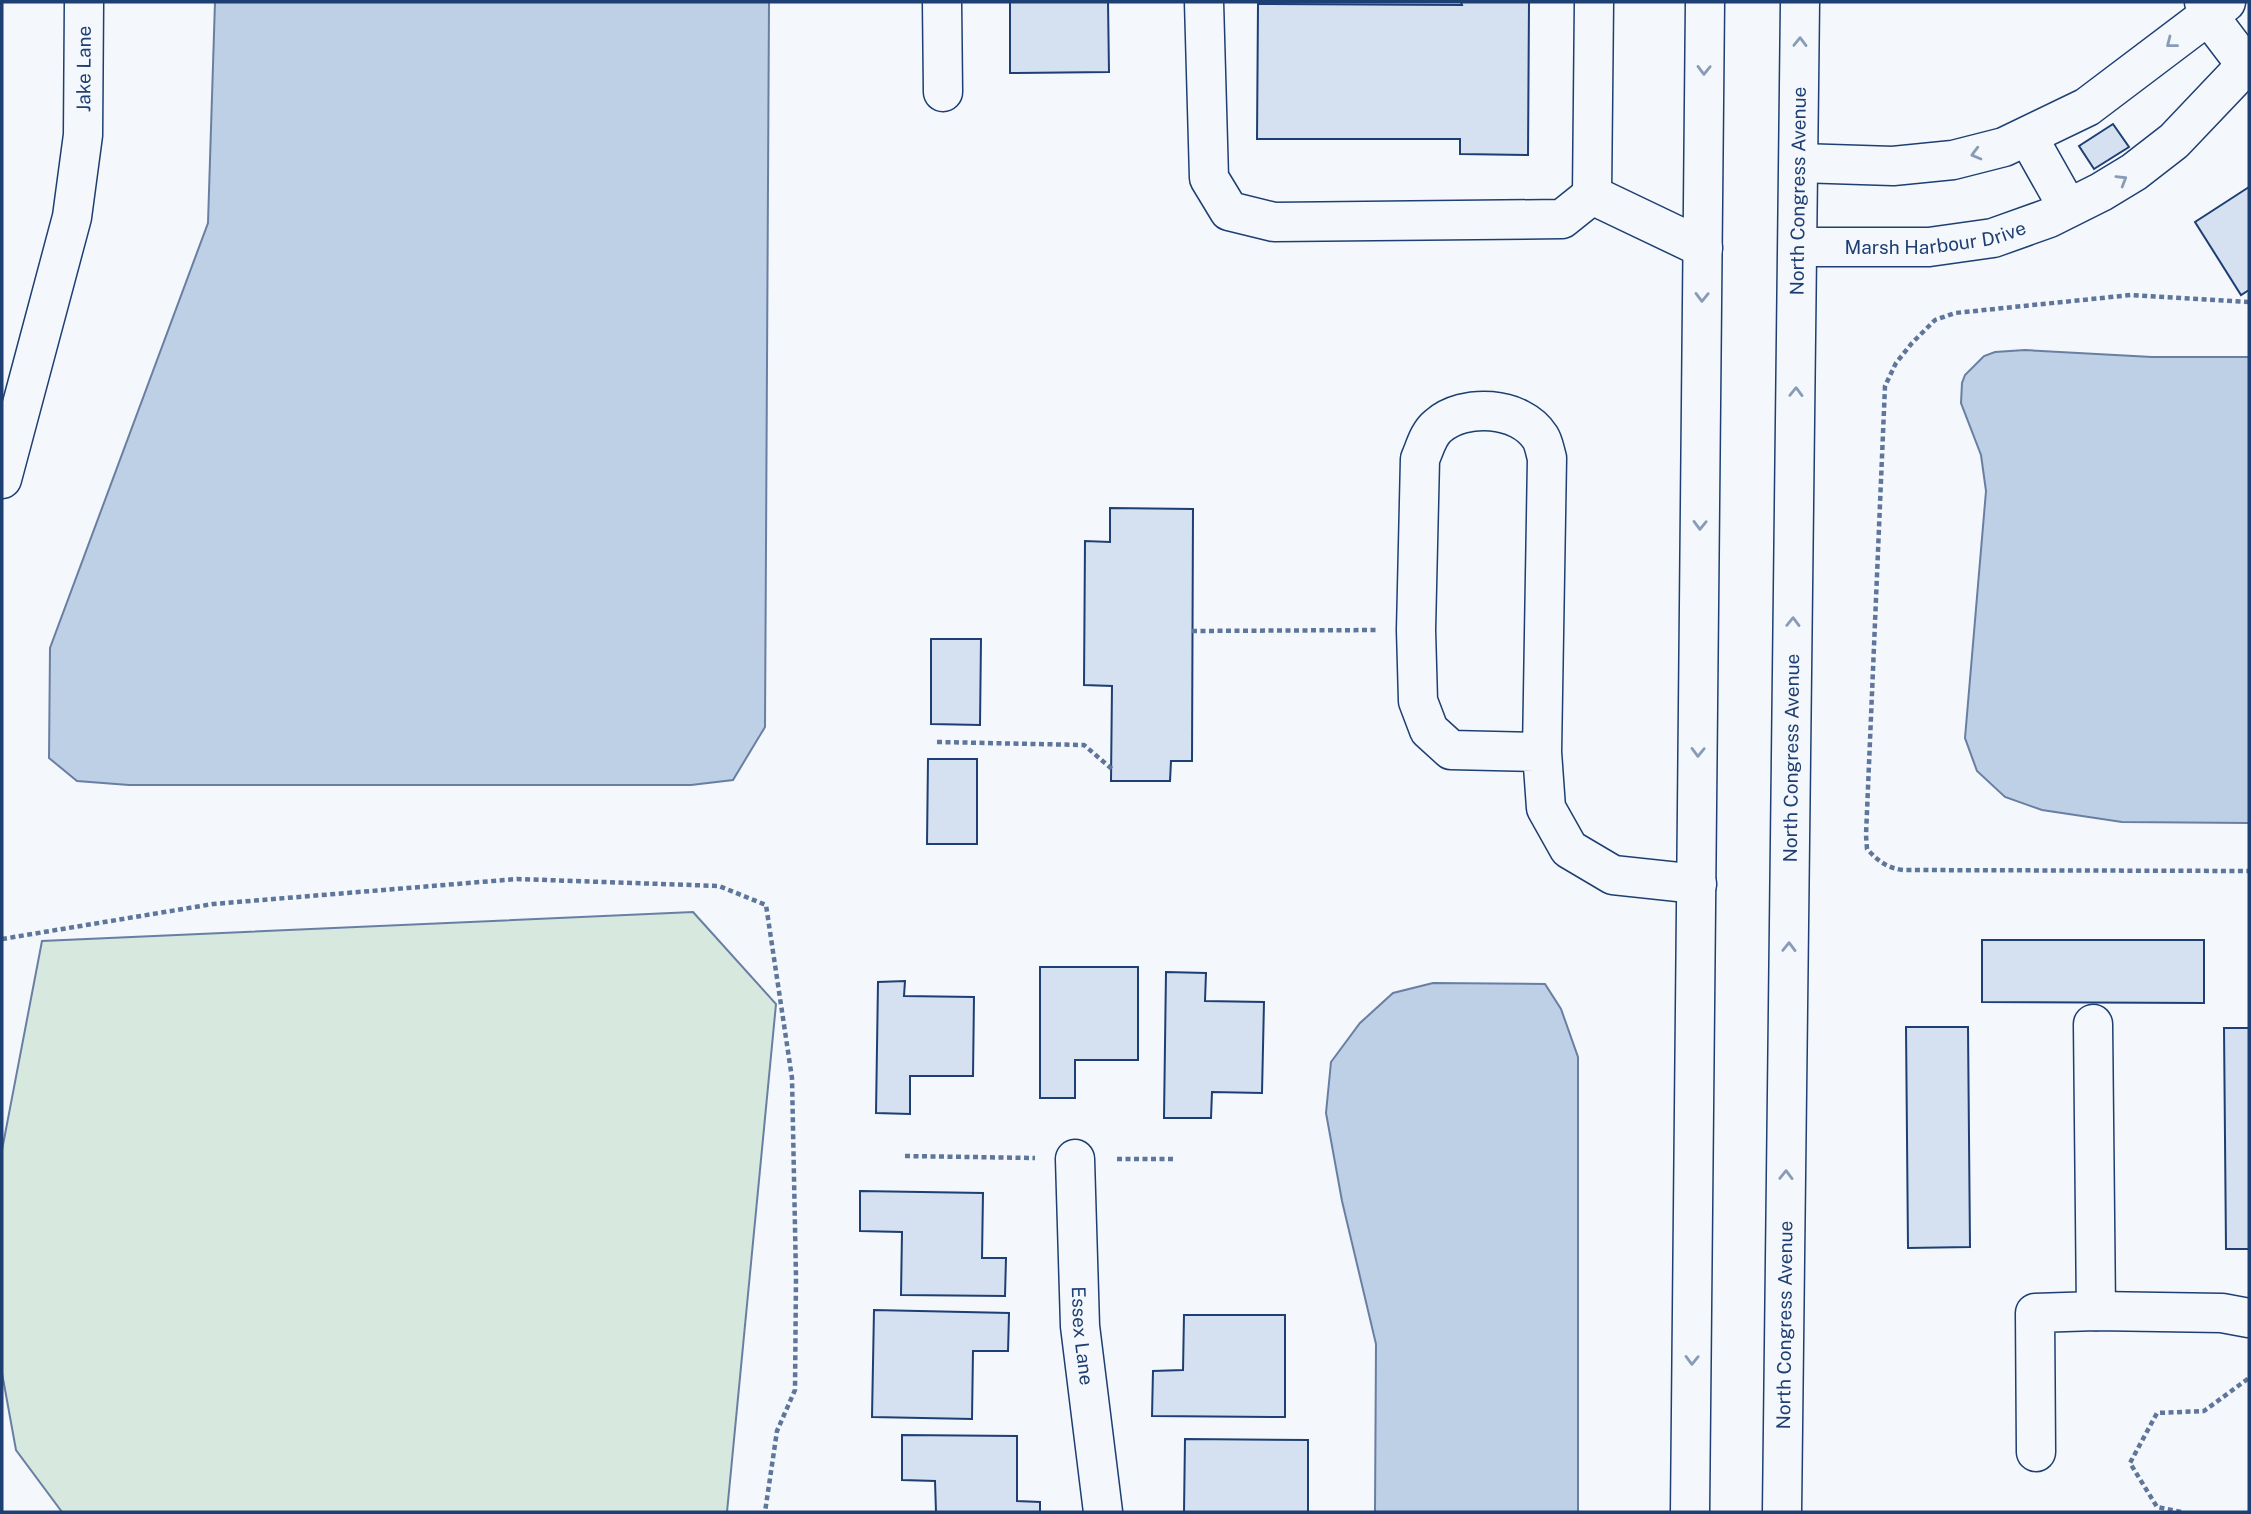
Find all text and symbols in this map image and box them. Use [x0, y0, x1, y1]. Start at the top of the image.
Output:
street label: Jake Lane [72, 26, 95, 112]
one-way arrow [2167, 34, 2179, 47]
one-way arrow [1792, 37, 1808, 47]
one-way arrow [1697, 65, 1712, 76]
street label: North Congress Avenue [1786, 87, 1810, 296]
one-way arrow [1970, 146, 1982, 160]
one-way arrow [2114, 175, 2127, 188]
street label: Marsh Harbour Drive [1844, 216, 2029, 258]
one-way arrow [1694, 293, 1710, 303]
one-way arrow [1788, 387, 1804, 397]
one-way arrow [1692, 520, 1708, 531]
one-way arrow [1785, 616, 1801, 626]
street label: North Congress Avenue [1779, 654, 1803, 863]
one-way arrow [1690, 748, 1706, 758]
one-way arrow [1781, 941, 1797, 952]
one-way arrow [1778, 1169, 1794, 1179]
street label: North Congress Avenue [1772, 1220, 1796, 1430]
street label: Essex Lane [1068, 1286, 1098, 1386]
one-way arrow [1684, 1355, 1700, 1366]

